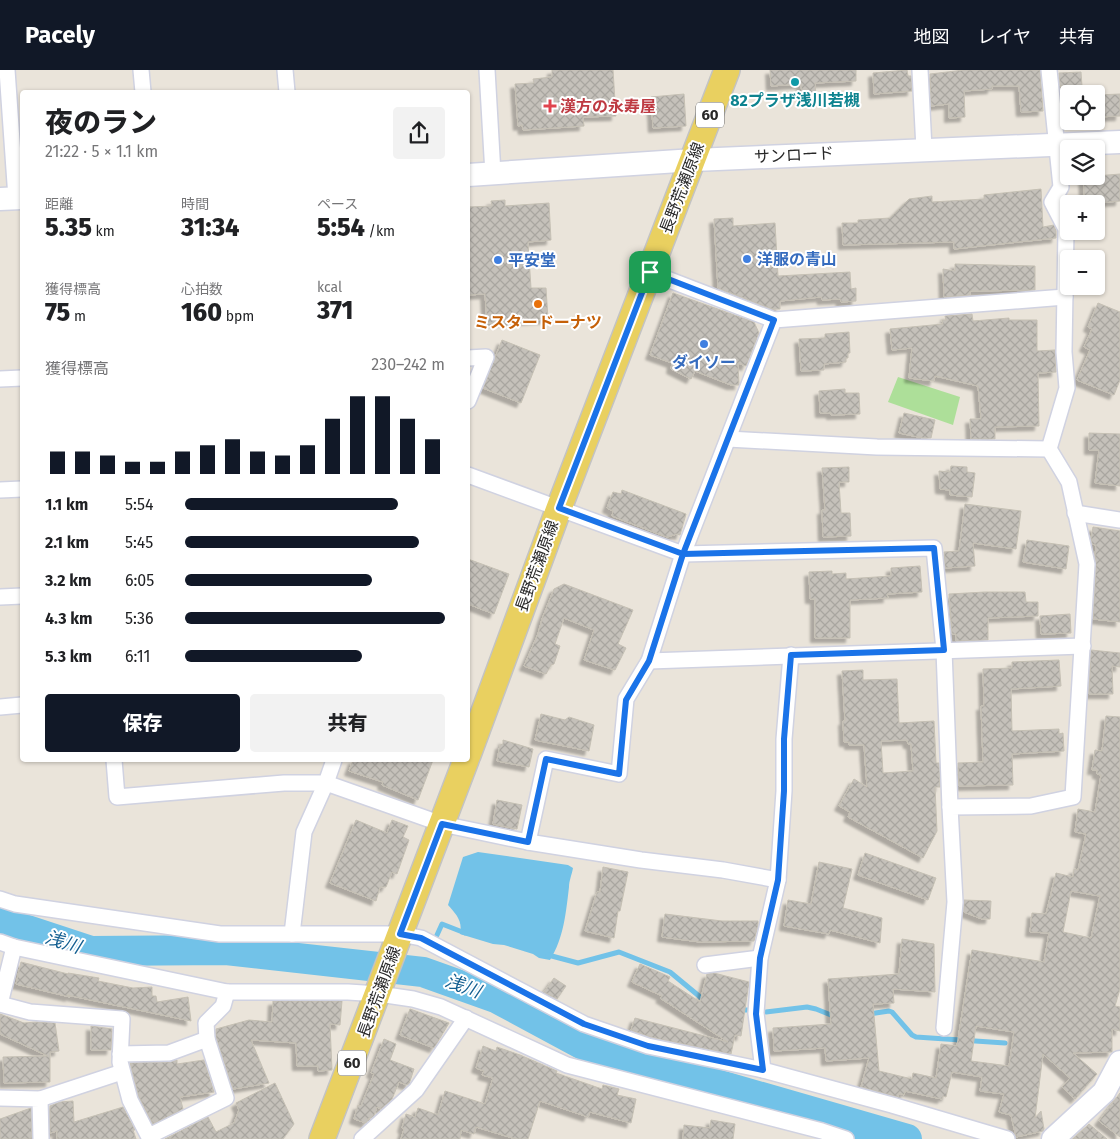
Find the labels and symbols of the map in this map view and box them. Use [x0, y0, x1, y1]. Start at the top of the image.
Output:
marker: 82プラザ浅川若槻 [789, 76, 801, 88]
place label: 82プラザ浅川若槻 [730, 91, 860, 110]
place label: 漢方の永寿屋 [560, 97, 656, 116]
marker: 漢方の永寿屋 [544, 100, 556, 112]
road number: 60 [696, 102, 724, 128]
street label: 長野荒瀬原線 [656, 140, 708, 236]
street label: サンロード [754, 143, 834, 167]
place label: 洋服の青山 [757, 250, 837, 269]
place label: 平安堂 [508, 251, 556, 270]
pin [629, 251, 671, 293]
marker: 洋服の青山 [741, 253, 753, 265]
marker: 平安堂 [492, 254, 504, 266]
marker: ミスタードーナツ [532, 298, 544, 310]
place label: ミスタードーナツ [474, 313, 602, 332]
marker: ダイソー [698, 338, 710, 350]
place label: ダイソー [672, 353, 736, 372]
street label: 長野荒瀬原線 [512, 518, 562, 614]
water label: 浅川 [42, 926, 85, 959]
street label: 長野荒瀬原線 [354, 944, 404, 1040]
water label: 浅川 [442, 970, 486, 1003]
road number: 60 [338, 1050, 366, 1076]

